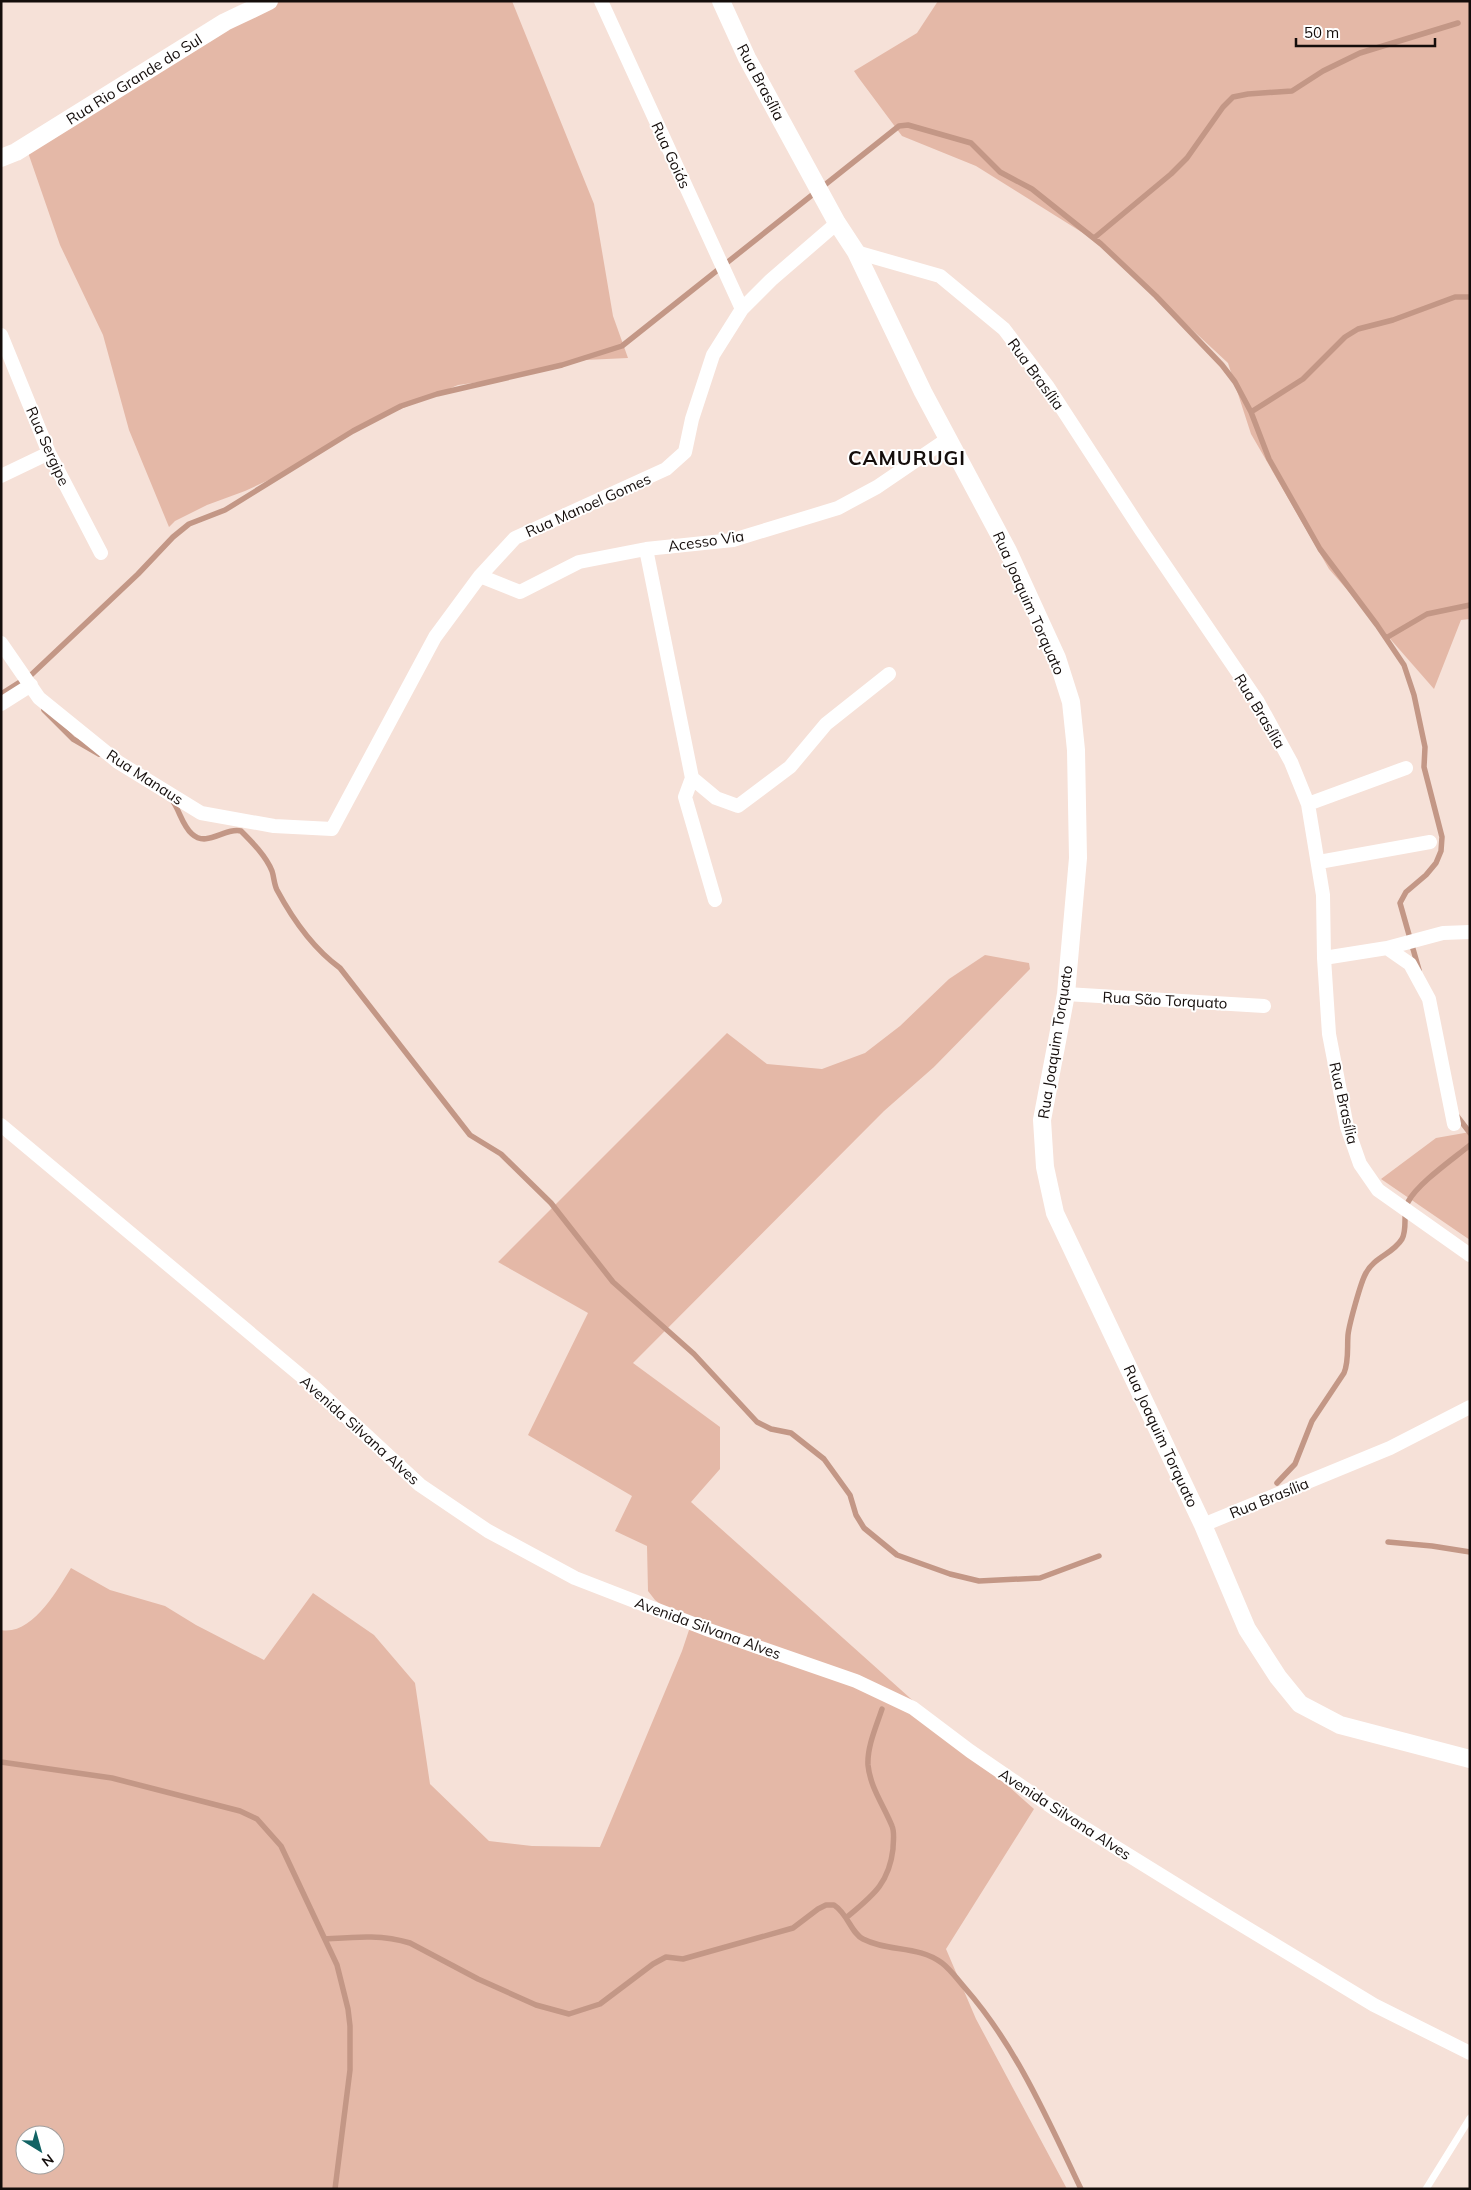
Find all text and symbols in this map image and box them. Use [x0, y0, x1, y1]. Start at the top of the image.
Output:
scale bar [1296, 15, 1435, 47]
text: 50 m [1304, 23, 1339, 42]
street label: Rua Rio Grande do Sul [63, 29, 205, 129]
street label: Rua Brasília [733, 41, 789, 123]
street label: Rua Goiás [647, 119, 695, 191]
street label: Rua Brasília [1004, 335, 1068, 413]
street label: Rua Sergipe [22, 403, 74, 489]
district label: CAMURUGI [848, 445, 966, 470]
street label: Rua Manoel Gomes [522, 469, 654, 541]
street label: Acesso Via [667, 526, 745, 556]
street label: Rua Joaquim Torquato [989, 528, 1069, 678]
street label: Rua Brasília [1230, 670, 1290, 752]
street label: Rua Manaus [103, 745, 187, 809]
street label: Rua Joaquim Torquato [1033, 964, 1077, 1120]
street label: Rua São Torquato [1102, 987, 1228, 1013]
street label: Rua Brasília [1325, 1060, 1363, 1146]
street label: Rua Joaquim Torquato [1120, 1362, 1202, 1510]
street label: Avenida Silvana Alves [296, 1371, 424, 1489]
street label: Rua Brasília [1227, 1473, 1311, 1523]
street label: Avenida Silvana Alves [632, 1593, 784, 1663]
street label: Avenida Silvana Alves [995, 1764, 1135, 1864]
north arrow [15, 2125, 65, 2175]
text: N [38, 2150, 57, 2171]

